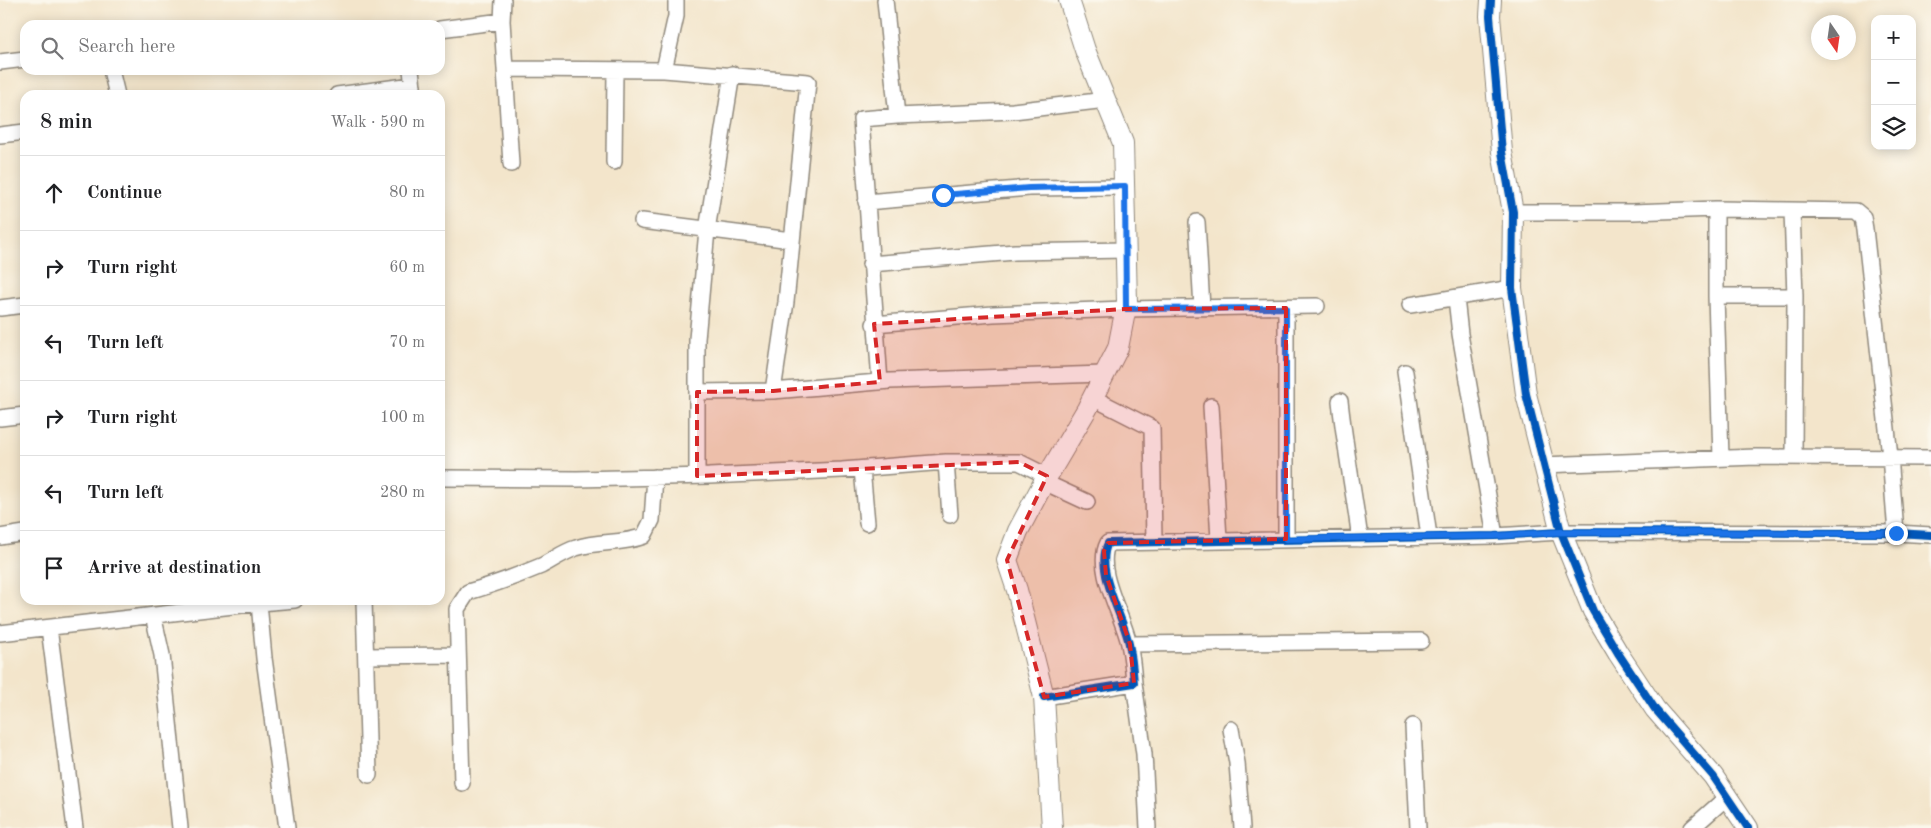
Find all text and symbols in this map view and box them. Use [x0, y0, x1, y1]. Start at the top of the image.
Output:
north arrow [1811, 15, 1856, 60]
map controls [1871, 15, 1916, 150]
button: + [1871, 15, 1916, 60]
search box [20, 20, 445, 75]
icon: search [38, 34, 66, 62]
text: Search here [78, 38, 175, 57]
button: − [1871, 60, 1916, 105]
button: layers [1871, 105, 1916, 150]
text: 8 min [40, 112, 93, 133]
text: Walk · 590 m [330, 115, 425, 131]
icon: ahead [40, 179, 68, 207]
text: Continue [87, 184, 162, 203]
route start [932, 184, 955, 207]
text: 80 m [389, 185, 425, 201]
icon: right [40, 254, 68, 282]
text: Turn right [87, 259, 177, 278]
text: 60 m [389, 260, 425, 276]
icon: left [40, 329, 68, 357]
text: Turn left [87, 334, 164, 353]
text: 70 m [389, 335, 425, 351]
icon: right [40, 404, 68, 432]
text: Turn right [87, 409, 177, 428]
text: 100 m [380, 410, 425, 426]
icon: left [40, 479, 68, 507]
text: Turn left [87, 484, 164, 503]
text: 280 m [380, 485, 425, 501]
route end [1885, 522, 1908, 545]
icon: arrive [40, 554, 68, 582]
text: Arrive at destination [87, 559, 261, 578]

